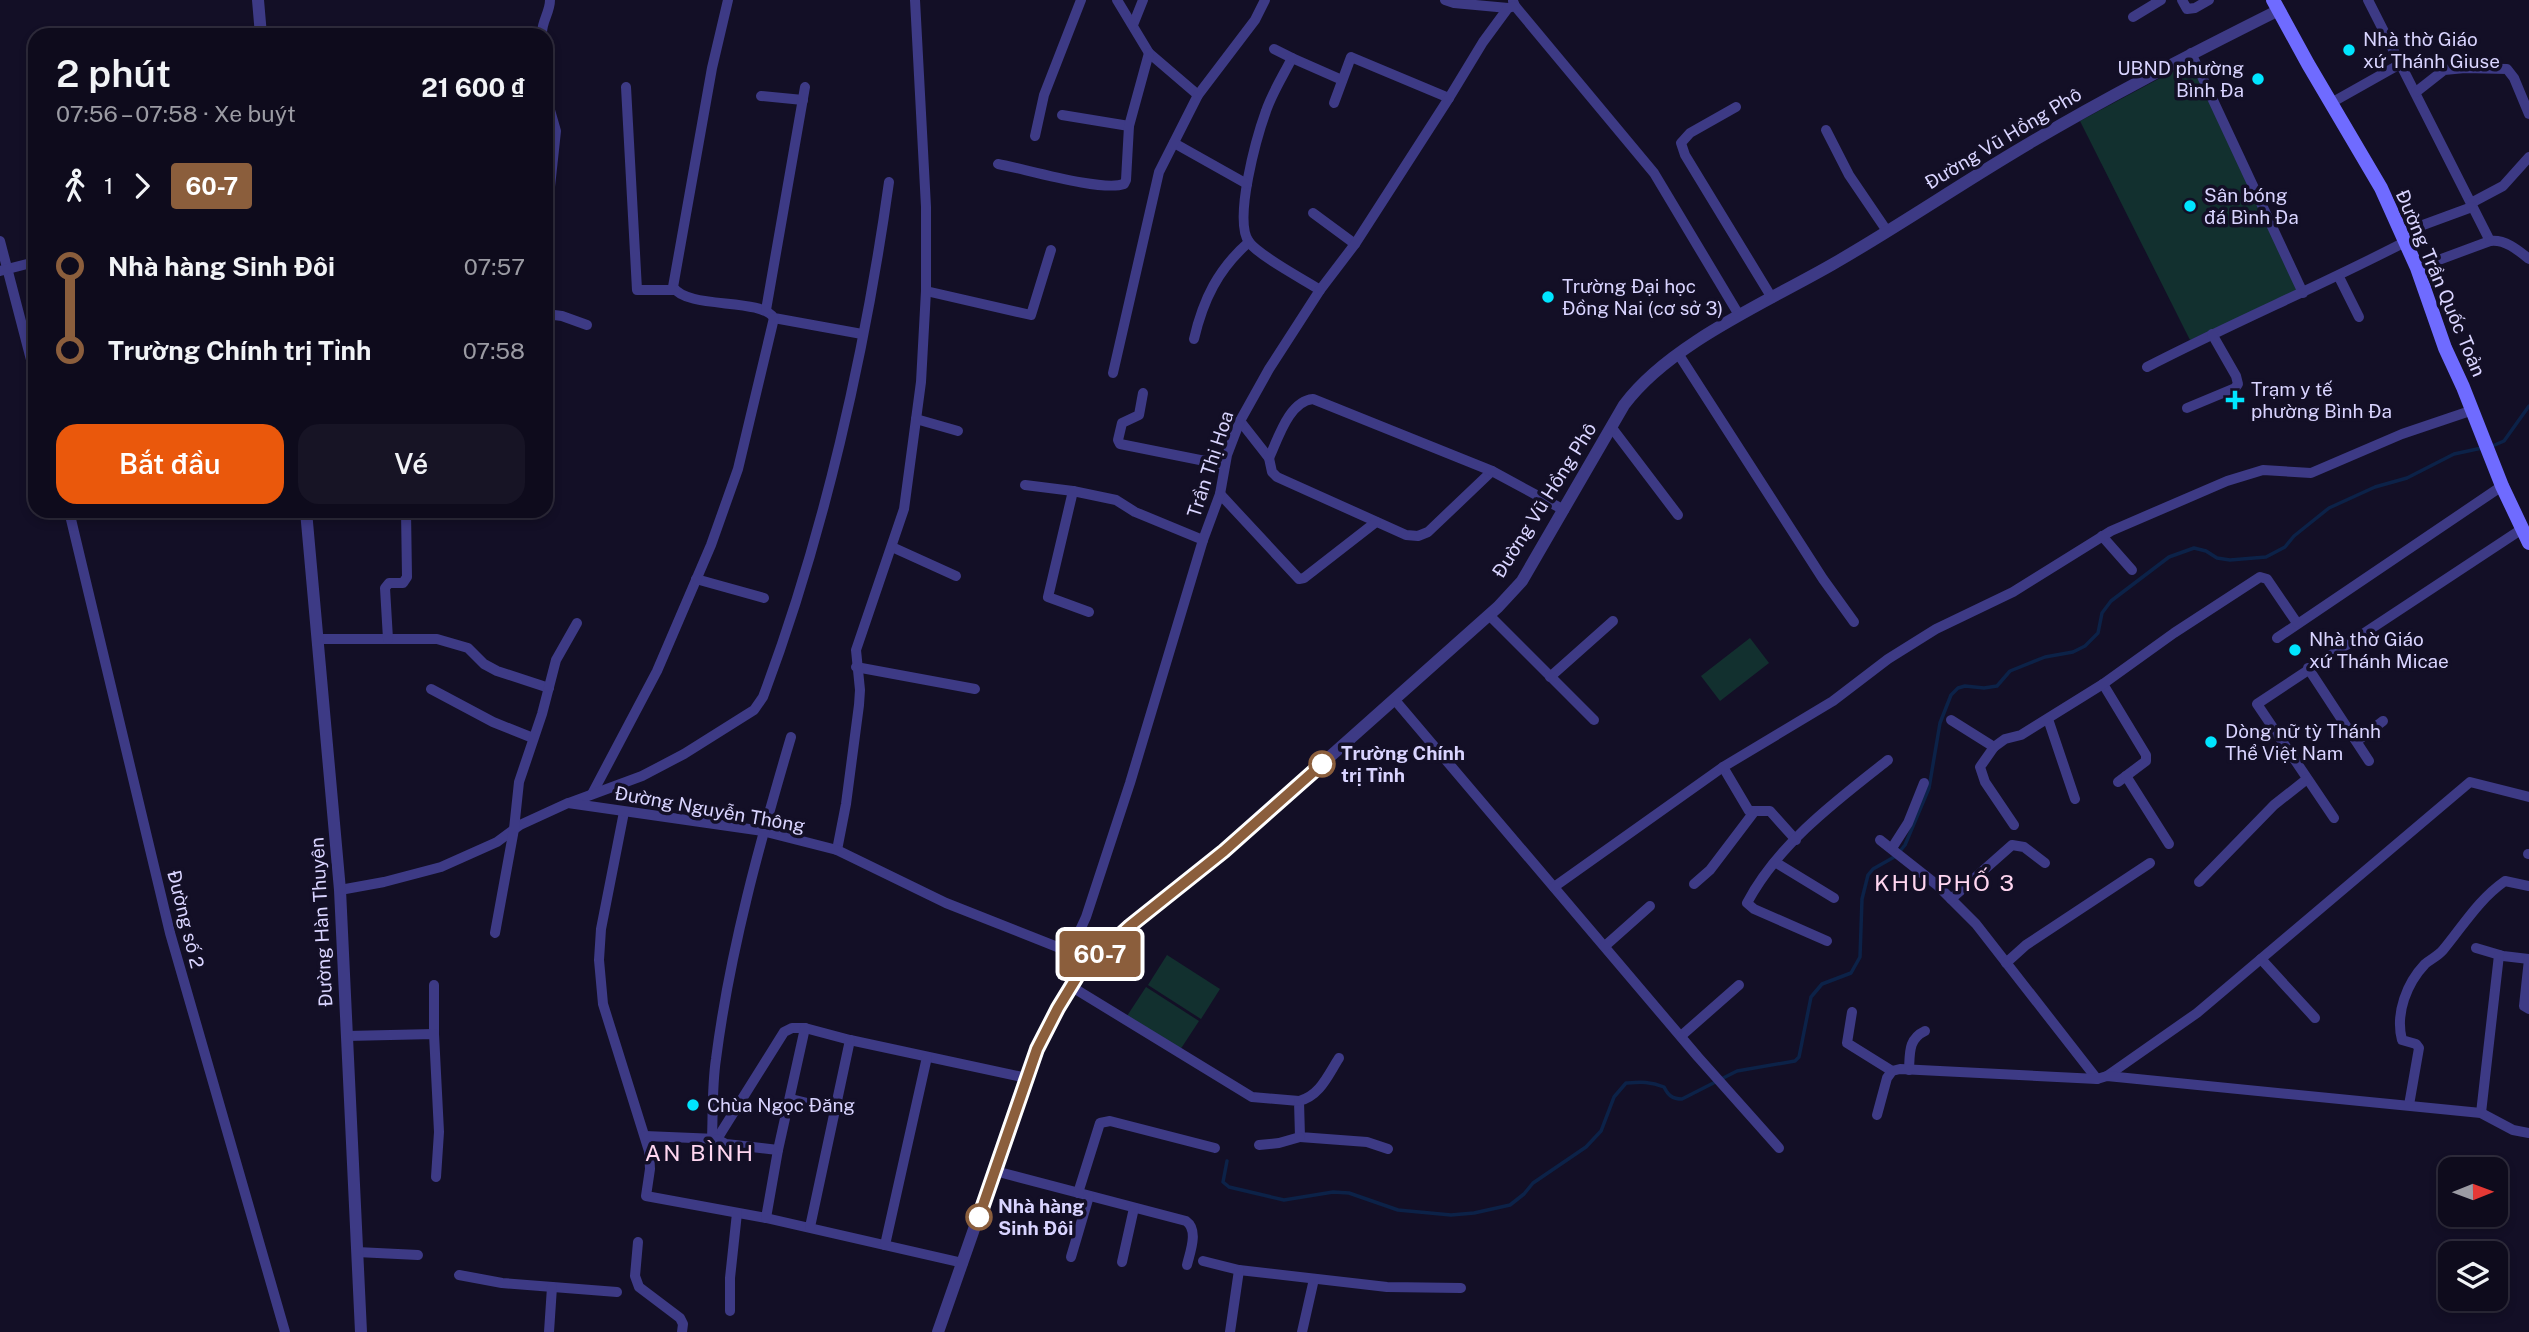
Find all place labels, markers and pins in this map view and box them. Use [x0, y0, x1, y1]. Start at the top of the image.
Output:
place label: Nhà thờ Giáo xứ Thánh Giuse [2363, 28, 2500, 72]
marker: Nhà thờ Giáo xứ Thánh Giuse [2341, 42, 2357, 58]
place label: UBND phường Bình Đa [2117, 57, 2244, 101]
marker: UBND phường Bình Đa [2250, 71, 2266, 87]
place label: Sân bóng đá Bình Đa [2204, 184, 2299, 228]
marker: Sân bóng đá Bình Đa [2182, 198, 2198, 214]
place label: Trường Đại học Đồng Nai (cơ sở 3) [1562, 275, 1723, 319]
marker: Trường Đại học Đồng Nai (cơ sở 3) [1540, 289, 1556, 305]
place label: Trạm y tế phường Bình Đa [2251, 378, 2392, 422]
marker: Trạm y tế phường Bình Đa [2225, 390, 2245, 410]
place label: Nhà thờ Giáo xứ Thánh Micae [2309, 628, 2449, 672]
marker: Nhà thờ Giáo xứ Thánh Micae [2287, 642, 2303, 658]
place label: Dòng nữ tỳ Thánh Thể Việt Nam [2225, 720, 2381, 764]
marker: Dòng nữ tỳ Thánh Thể Việt Nam [2203, 734, 2219, 750]
place label: Trường Chính trị Tỉnh [1341, 742, 1465, 786]
marker: Trường Chính trị Tỉnh [1309, 751, 1335, 777]
place label: Chùa Ngọc Đăng [707, 1094, 855, 1116]
marker: Chùa Ngọc Đăng [685, 1097, 701, 1113]
place label: Nhà hàng Sinh Đôi [998, 1195, 1084, 1239]
marker: Nhà hàng Sinh Đôi [966, 1204, 992, 1230]

